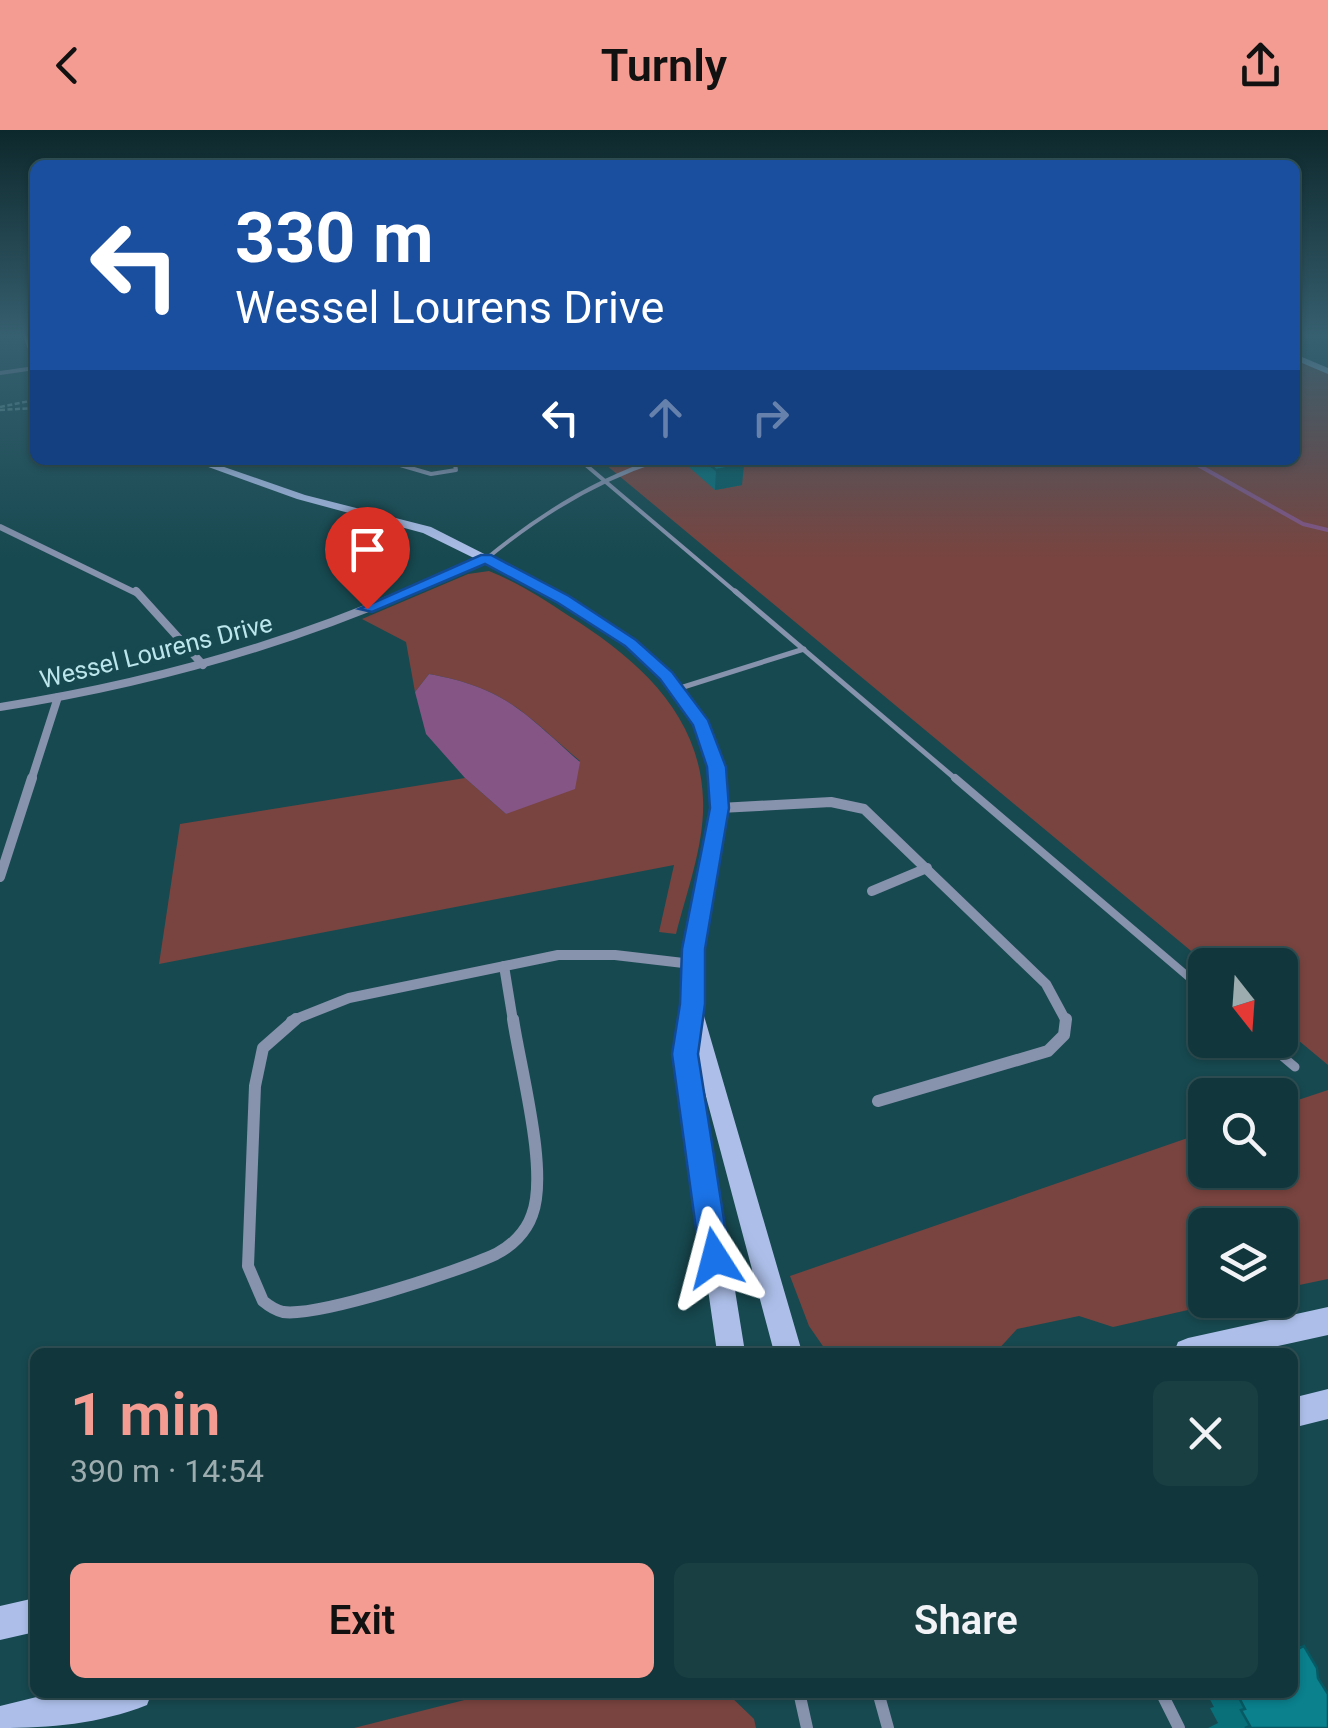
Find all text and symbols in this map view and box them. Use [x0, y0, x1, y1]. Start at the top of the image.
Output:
icon: back [40, 38, 95, 93]
icon: share [1233, 38, 1288, 93]
text: Turnly [601, 39, 727, 92]
text: 330 m [235, 197, 434, 279]
icon: left [70, 200, 200, 330]
text: Wessel Lourens Drive [235, 281, 664, 334]
icon: left [533, 390, 588, 445]
icon: ahead [638, 390, 693, 445]
icon: right [743, 390, 798, 445]
pin [325, 507, 410, 610]
icon: arrive [340, 522, 395, 577]
street label: Wessel Lourens Drive [37, 609, 275, 694]
north arrow [1188, 948, 1298, 1058]
map controls [1188, 948, 1298, 1318]
button: search [1188, 1078, 1298, 1188]
position arrow [663, 1206, 767, 1310]
button: layers [1188, 1208, 1298, 1318]
text: 1 min [70, 1379, 220, 1450]
button: close [1153, 1381, 1258, 1486]
text: 390 m · 14:54 [70, 1452, 264, 1490]
button: Exit [70, 1563, 654, 1678]
button: Share [674, 1563, 1258, 1678]

